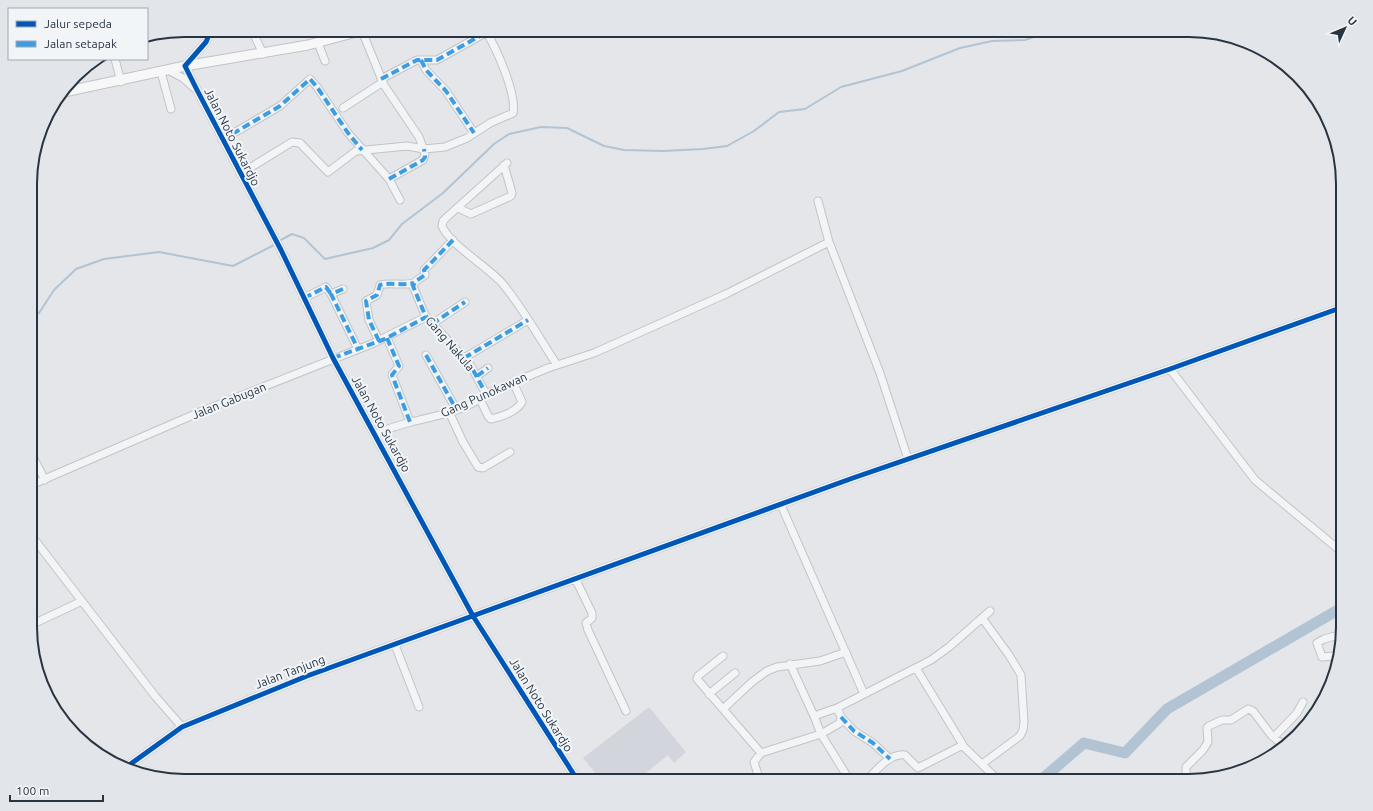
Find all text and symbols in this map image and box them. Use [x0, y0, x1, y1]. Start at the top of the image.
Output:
legend [8, 8, 148, 60]
north arrow [1325, 8, 1365, 48]
text: U [1345, 14, 1359, 28]
text: Jalur sepeda [44, 17, 112, 30]
text: Jalan setapak [44, 37, 117, 50]
street label: Jalan Noto Sukardjo [202, 86, 263, 188]
street label: Gang Nakula [423, 314, 477, 373]
street label: Gang Punokawan [439, 370, 529, 419]
street label: Jalan Noto Sukardjo [350, 373, 413, 474]
street label: Jalan Gabugan [190, 380, 268, 421]
street label: Jalan Tanjung [253, 652, 327, 691]
street label: Jalan Noto Sukardjo [507, 656, 576, 754]
scale bar [10, 777, 103, 803]
text: 100 m [16, 784, 49, 797]

